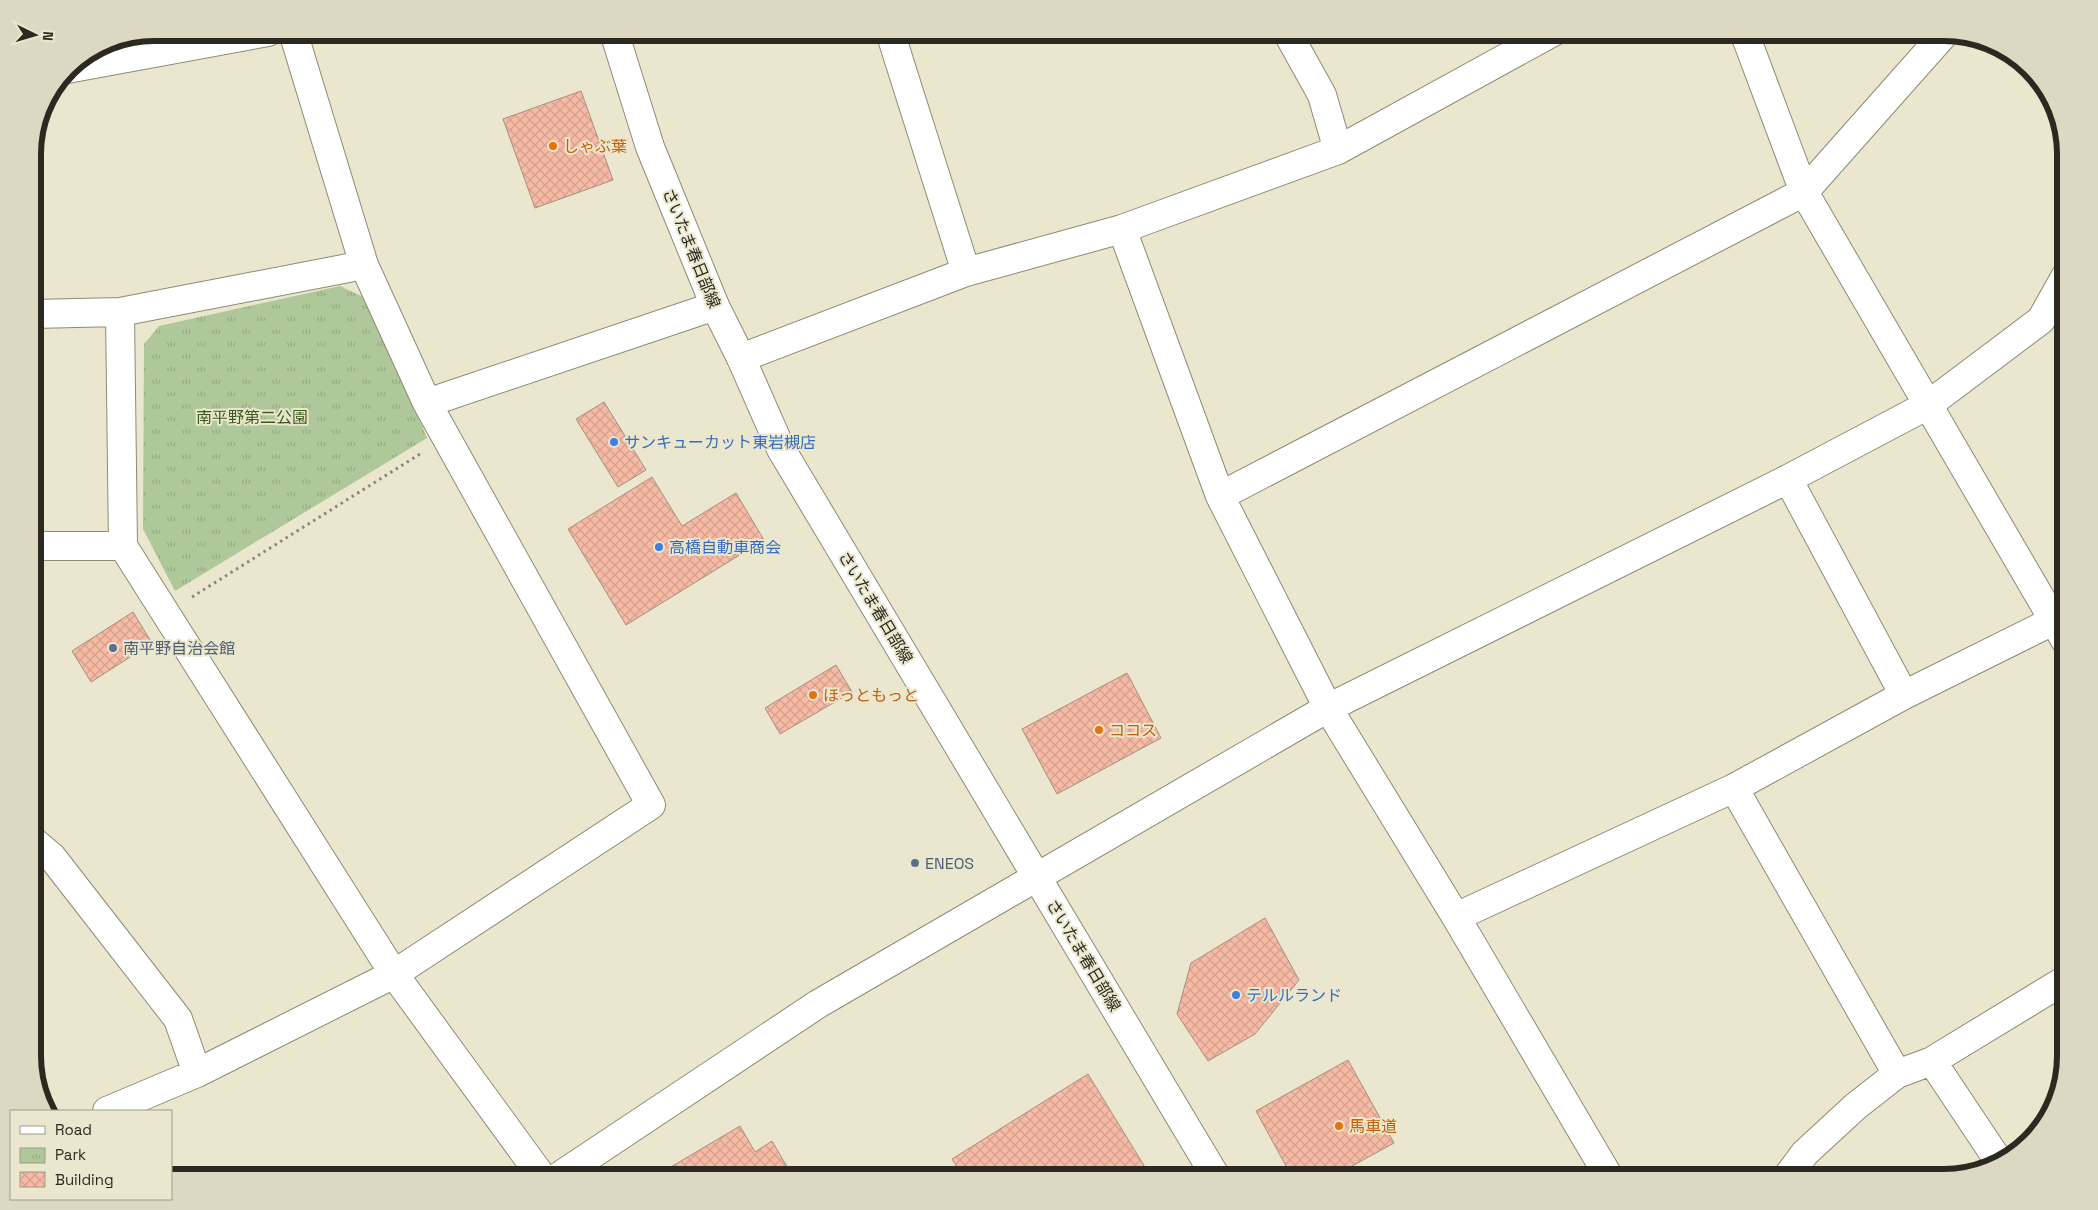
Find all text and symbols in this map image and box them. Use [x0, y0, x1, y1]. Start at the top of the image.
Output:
north arrow [10, 10, 60, 60]
text: N [39, 31, 57, 42]
place label: しゃぶ葉 [563, 136, 627, 157]
marker: しゃぶ葉 [547, 140, 559, 152]
street label: さいたま春日部線 [658, 185, 725, 311]
park label: 南平野第二公園 [196, 407, 308, 428]
place label: サンキューカット東岩槻店 [624, 432, 816, 453]
marker: サンキューカット東岩槻店 [608, 436, 620, 448]
place label: 高橋自動車商会 [669, 537, 781, 558]
marker: 高橋自動車商会 [653, 541, 665, 553]
street label: さいたま春日部線 [834, 547, 917, 667]
place label: 南平野自治会館 [123, 638, 235, 659]
marker: 南平野自治会館 [107, 642, 119, 654]
place label: ほっともっと [823, 685, 919, 706]
marker: ほっともっと [807, 689, 819, 701]
place label: ココス [1109, 720, 1157, 741]
marker: ココス [1093, 724, 1105, 736]
place label: ENEOS [925, 853, 974, 874]
marker: ENEOS [909, 857, 921, 869]
street label: さいたま春日部線 [1042, 895, 1125, 1015]
place label: テルルランド [1246, 985, 1342, 1006]
marker: テルルランド [1230, 989, 1242, 1001]
legend [10, 1110, 172, 1200]
place label: 馬車道 [1349, 1116, 1397, 1137]
text: Road [55, 1120, 92, 1139]
marker: 馬車道 [1333, 1120, 1345, 1132]
text: Park [55, 1145, 86, 1164]
text: Building [55, 1170, 114, 1189]

